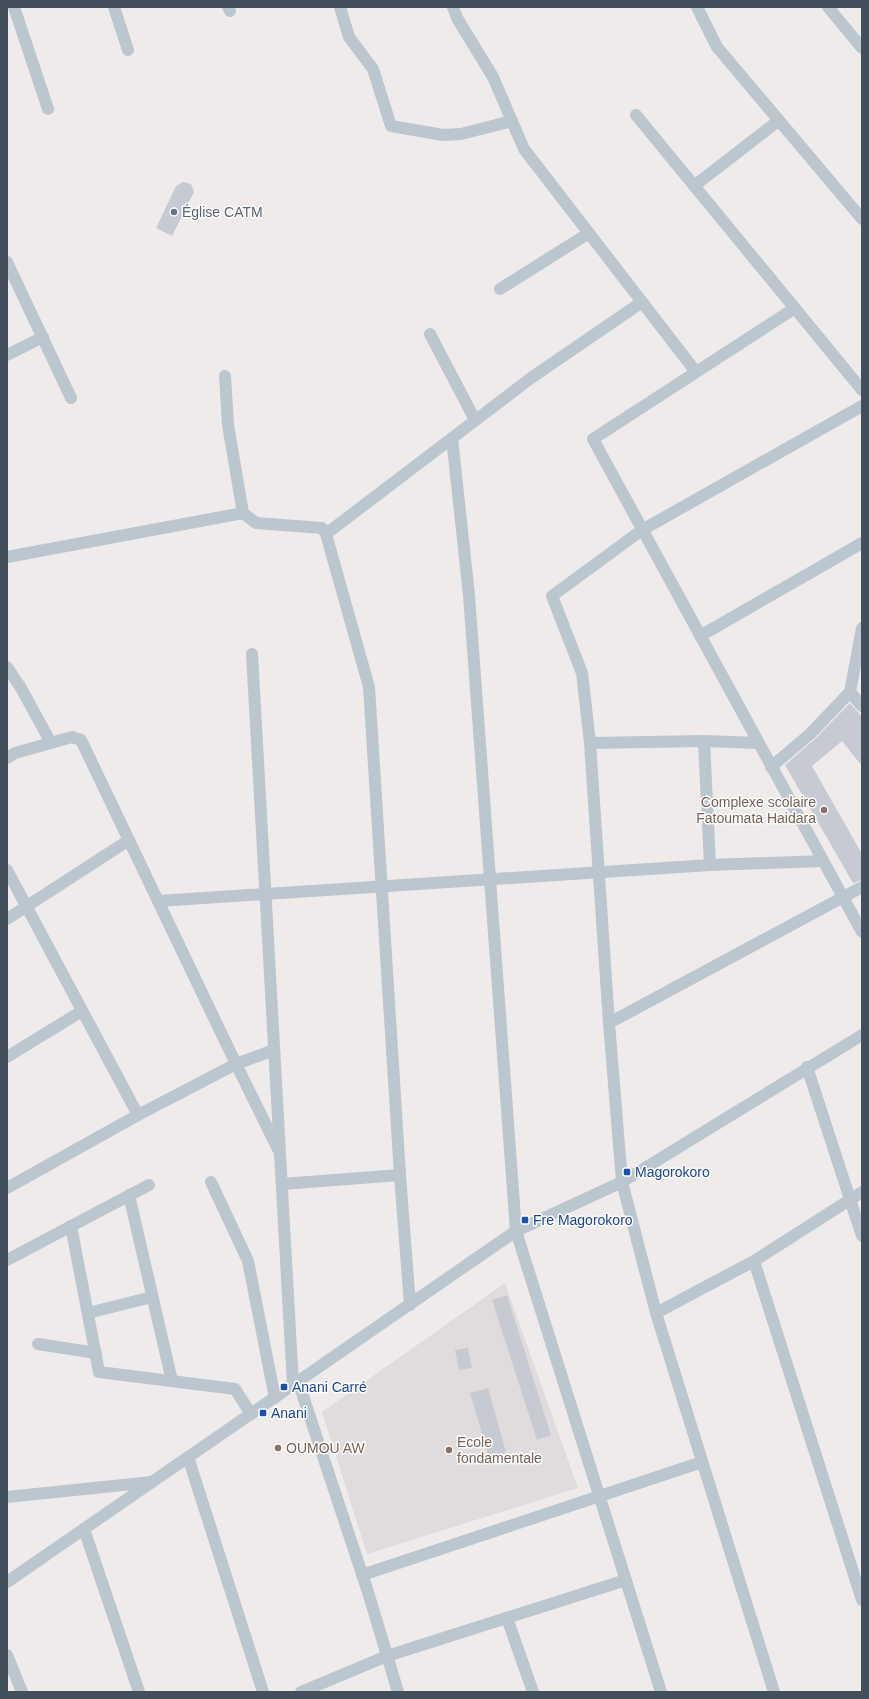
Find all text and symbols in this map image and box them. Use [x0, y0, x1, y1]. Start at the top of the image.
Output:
place label: Église CATM [182, 204, 263, 220]
marker: Église CATM [169, 207, 179, 217]
place label: Complexe scolaire Fatoumata Haidara [696, 794, 816, 826]
marker: Complexe scolaire Fatoumata Haidara [819, 805, 829, 815]
place label: Magorokoro [635, 1164, 710, 1180]
marker: Magorokoro [622, 1167, 632, 1177]
place label: Fre Magorokoro [533, 1212, 633, 1228]
marker: Fre Magorokoro [520, 1215, 530, 1225]
place label: Anani Carré [292, 1379, 367, 1395]
marker: Anani Carré [279, 1382, 289, 1392]
place label: Anani [271, 1405, 307, 1421]
marker: Anani [258, 1408, 268, 1418]
place label: Ecole fondamentale [457, 1434, 542, 1466]
place label: OUMOU AW [286, 1440, 366, 1456]
marker: OUMOU AW [273, 1443, 283, 1453]
marker: Ecole fondamentale [444, 1445, 454, 1455]

